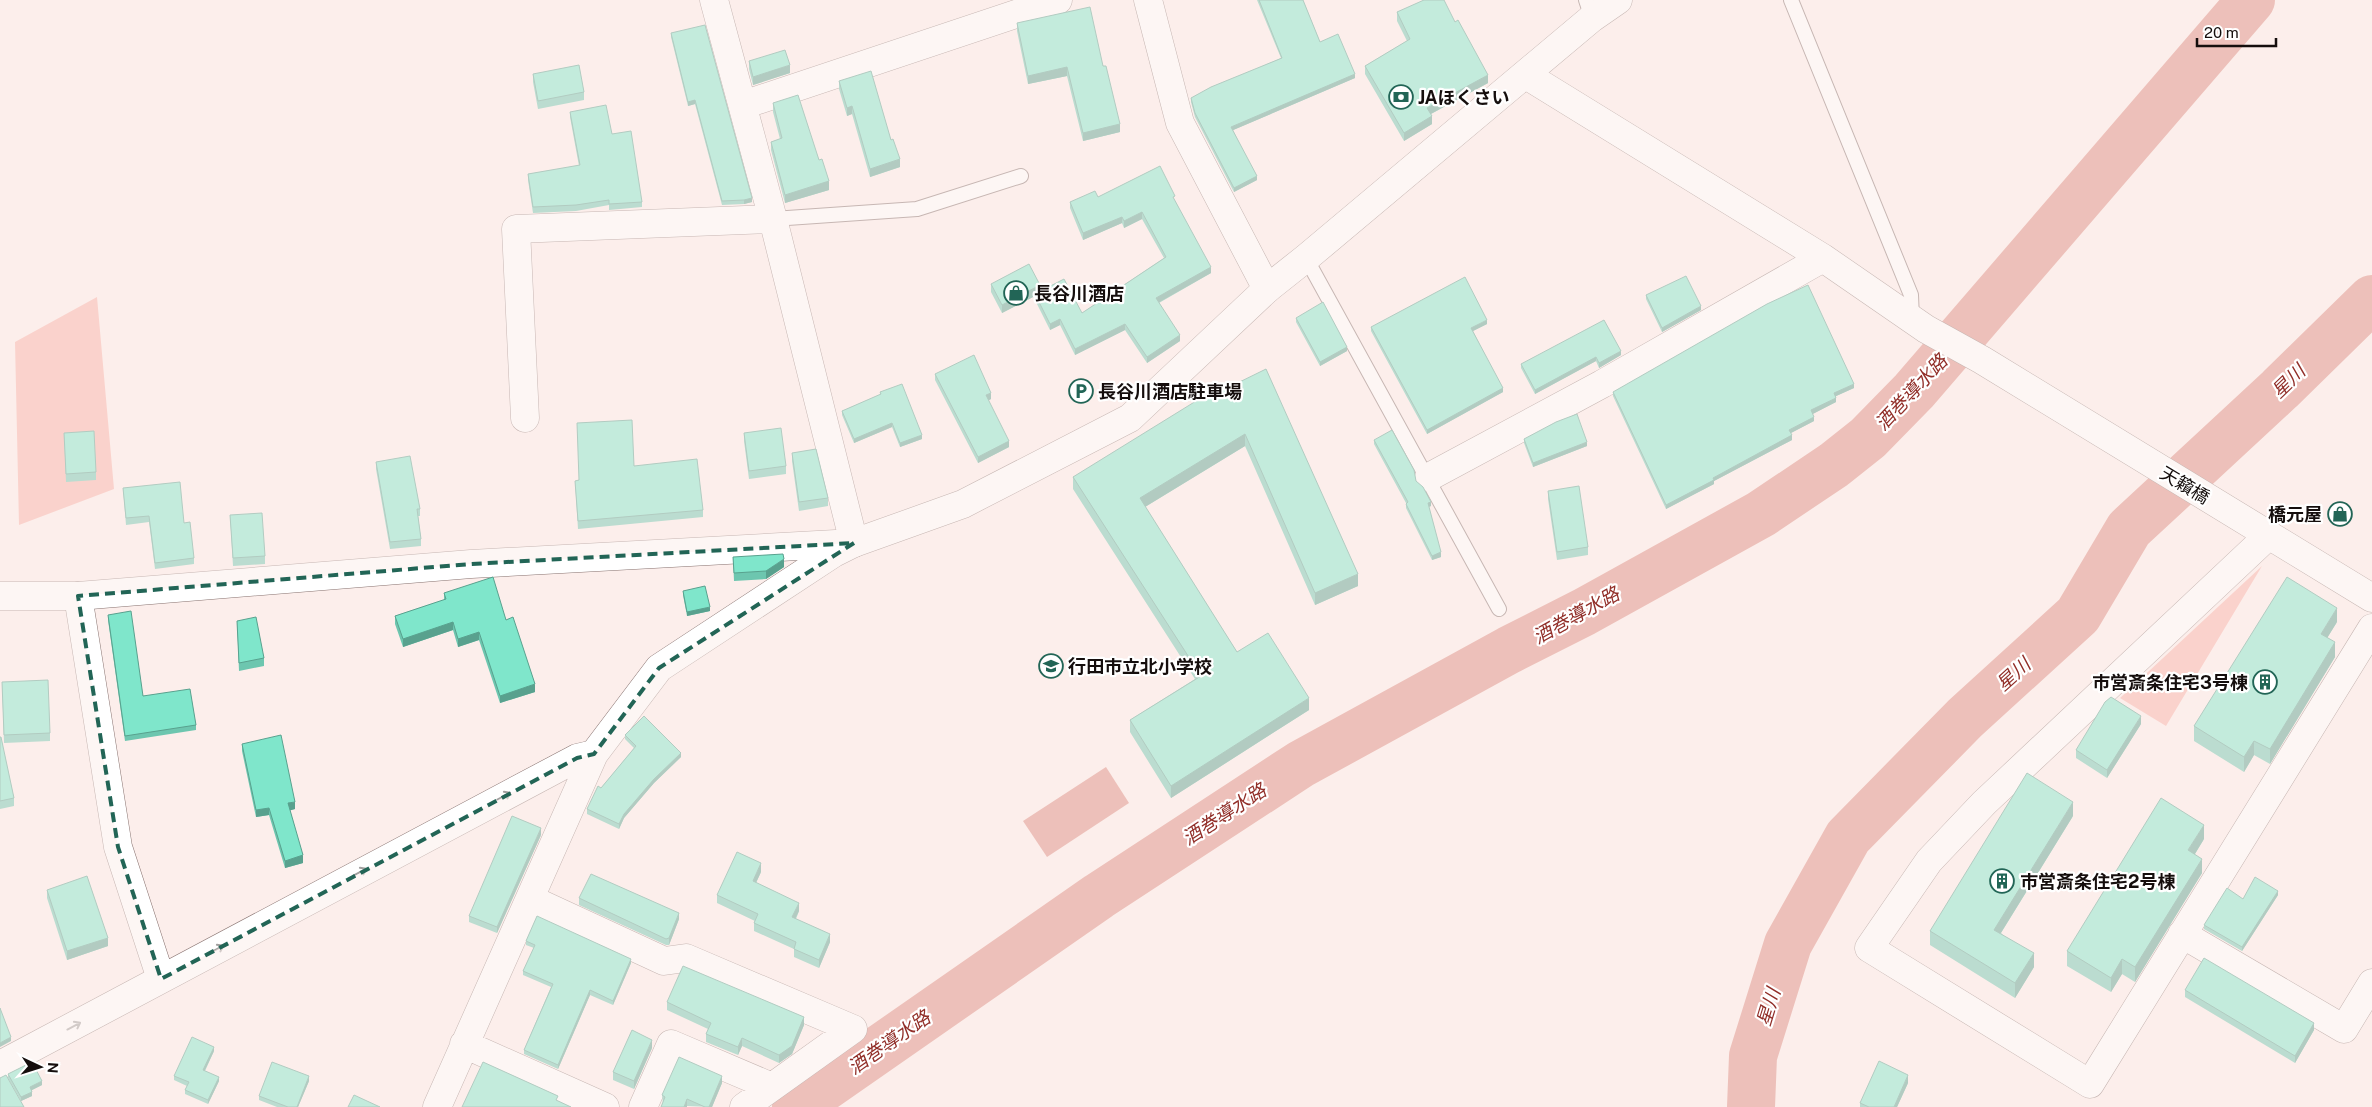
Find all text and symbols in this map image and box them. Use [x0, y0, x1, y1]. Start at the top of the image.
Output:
scale bar [2197, 15, 2276, 47]
text: 20 m [2204, 24, 2239, 41]
bank icon: JAほくさい [1388, 84, 1414, 110]
place label: JAほくさい [1418, 87, 1510, 108]
shop icon: 長谷川酒店 [1003, 280, 1029, 306]
place label: 長谷川酒店 [1034, 283, 1124, 304]
water label: 酒巻導水路 [1871, 348, 1953, 434]
water label: 星川 [2267, 359, 2311, 402]
parking icon: 長谷川酒店駐車場 [1068, 378, 1094, 404]
place label: 長谷川酒店駐車場 [1098, 381, 1242, 402]
street label: 天籟橋 [2156, 462, 2214, 508]
shop icon: 橋元屋 [2327, 501, 2353, 527]
place label: 橋元屋 [2268, 504, 2322, 525]
water label: 酒巻導水路 [1529, 581, 1625, 648]
water label: 星川 [1992, 652, 2036, 695]
school or university icon: 行田市立北小学校 [1038, 653, 1064, 679]
place label: 行田市立北小学校 [1068, 656, 1212, 677]
building icon: 市営斎条住宅3号棟 [2252, 669, 2278, 695]
place label: 市営斎条住宅3号棟 [2092, 672, 2248, 693]
water label: 酒巻導水路 [1178, 778, 1271, 849]
one-way arrow [496, 791, 511, 800]
one-way arrow [353, 867, 368, 877]
building icon: 市営斎条住宅2号棟 [1989, 868, 2015, 894]
place label: 市営斎条住宅2号棟 [2020, 871, 2175, 892]
one-way arrow [209, 944, 224, 953]
water label: 星川 [1752, 984, 1785, 1028]
water label: 酒巻導水路 [844, 1005, 936, 1078]
one-way arrow [66, 1021, 81, 1030]
north arrow [15, 1042, 65, 1092]
text: N [45, 1062, 61, 1074]

